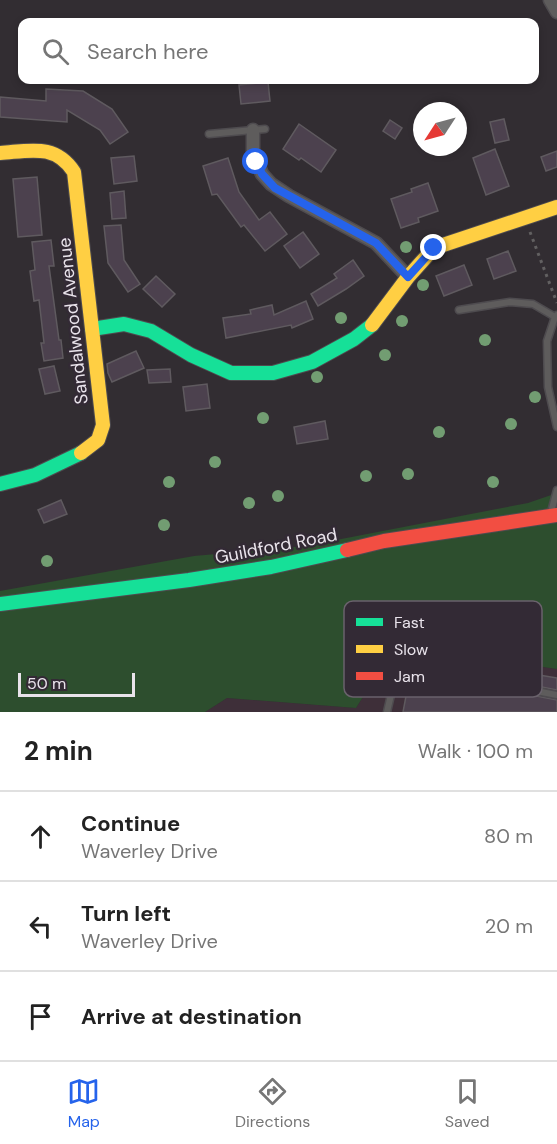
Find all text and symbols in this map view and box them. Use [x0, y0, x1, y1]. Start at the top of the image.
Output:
search box [18, 18, 539, 84]
icon: search [39, 35, 72, 68]
text: Search here [87, 37, 208, 66]
north arrow [413, 102, 467, 156]
route start [242, 148, 268, 174]
route end [420, 234, 446, 260]
street label: Sandalwood Avenue [52, 236, 94, 406]
street label: Guildford Road [213, 522, 339, 570]
legend [344, 601, 542, 697]
text: Fast [394, 612, 425, 633]
text: Slow [394, 639, 428, 660]
text: Jam [394, 666, 425, 687]
scale bar [18, 670, 135, 698]
text: 50 m [27, 673, 66, 694]
text: 2 min [24, 734, 93, 768]
text: Walk · 100 m [418, 738, 533, 764]
text: Continue [81, 809, 180, 838]
icon: ahead [24, 820, 57, 853]
text: 80 m [484, 823, 533, 849]
text: Waverley Drive [81, 838, 218, 864]
text: Turn left [81, 899, 171, 928]
icon: left [24, 910, 57, 943]
text: 20 m [485, 913, 533, 939]
text: Waverley Drive [81, 928, 218, 954]
icon: arrive [24, 1000, 57, 1033]
text: Arrive at destination [81, 1002, 302, 1031]
tab: Map [67, 1075, 100, 1132]
tab: Directions [235, 1075, 310, 1132]
tab: Saved [445, 1075, 490, 1132]

